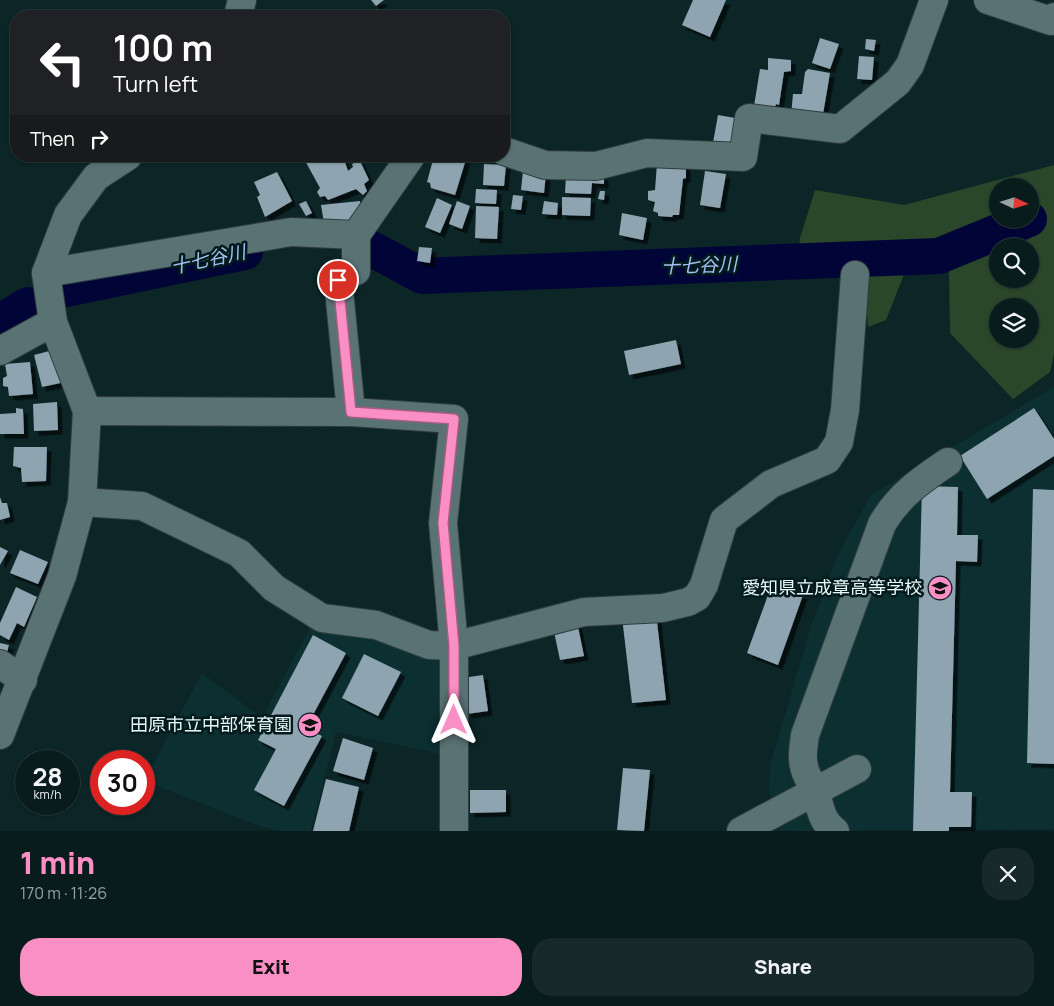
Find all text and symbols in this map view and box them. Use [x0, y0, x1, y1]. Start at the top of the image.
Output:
text: 100 m [113, 24, 213, 72]
icon: left [30, 30, 95, 95]
text: Turn left [113, 69, 198, 99]
icon: right [85, 125, 113, 153]
text: Then [30, 126, 75, 152]
north arrow [989, 178, 1039, 228]
map controls [989, 178, 1039, 348]
water label: 十七谷川 [168, 238, 250, 280]
button: search [989, 238, 1039, 288]
water label: 十七谷川 [661, 251, 739, 279]
pin [317, 259, 359, 301]
icon: arrive [324, 266, 352, 294]
button: layers [989, 298, 1039, 348]
place label: 愛知県立成章高等学校 [742, 575, 922, 599]
school or university icon: 愛知県立成章高等学校 [927, 575, 953, 601]
position arrow [427, 693, 479, 745]
place label: 田原市立中部保育園 [130, 712, 292, 736]
school or university icon: 田原市立中部保育園 [297, 712, 323, 738]
speed limit sign: 30 [90, 750, 155, 815]
text: 28 [32, 759, 63, 794]
text: km/h [34, 786, 61, 803]
text: 1 min [20, 842, 95, 883]
button: close [982, 848, 1034, 900]
text: 170 m · 11:26 [20, 882, 107, 904]
button: Exit [20, 938, 522, 996]
button: Share [532, 938, 1034, 996]

